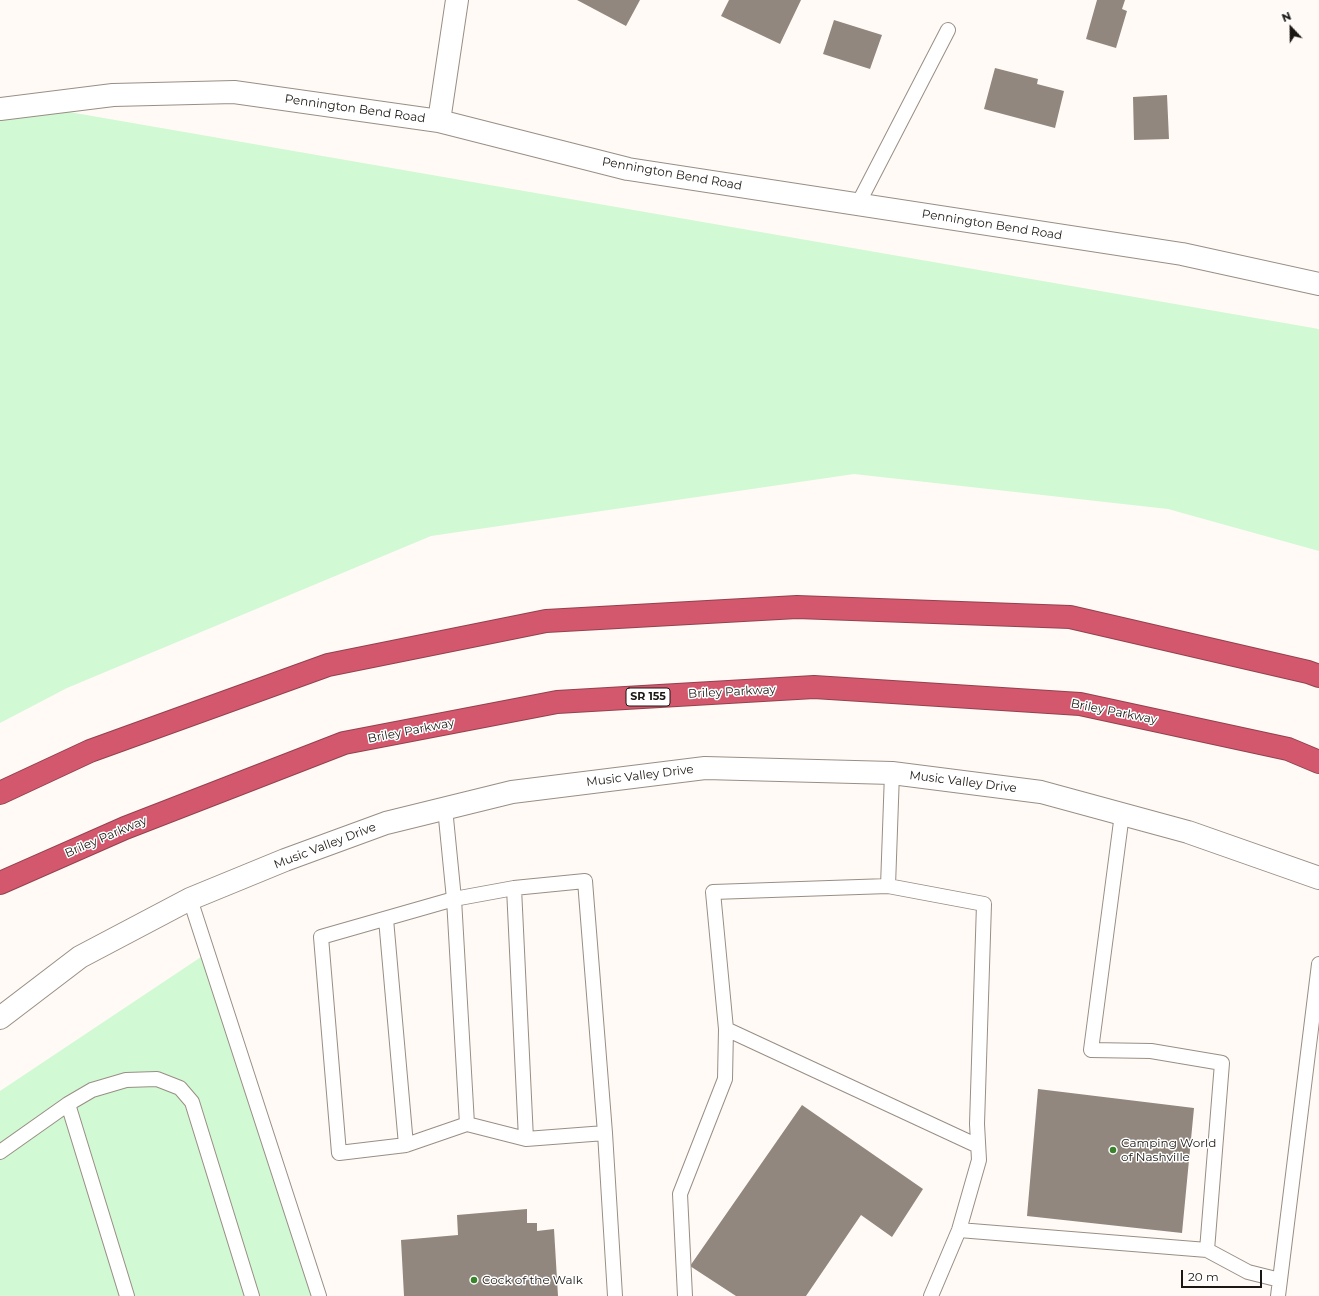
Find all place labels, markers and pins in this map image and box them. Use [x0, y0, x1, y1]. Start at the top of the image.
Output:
place label: Camping World of Nashville [1121, 1136, 1216, 1164]
marker: Camping World of Nashville [1108, 1145, 1118, 1155]
place label: Cock of the Walk [482, 1273, 583, 1287]
marker: Cock of the Walk [469, 1275, 479, 1285]

